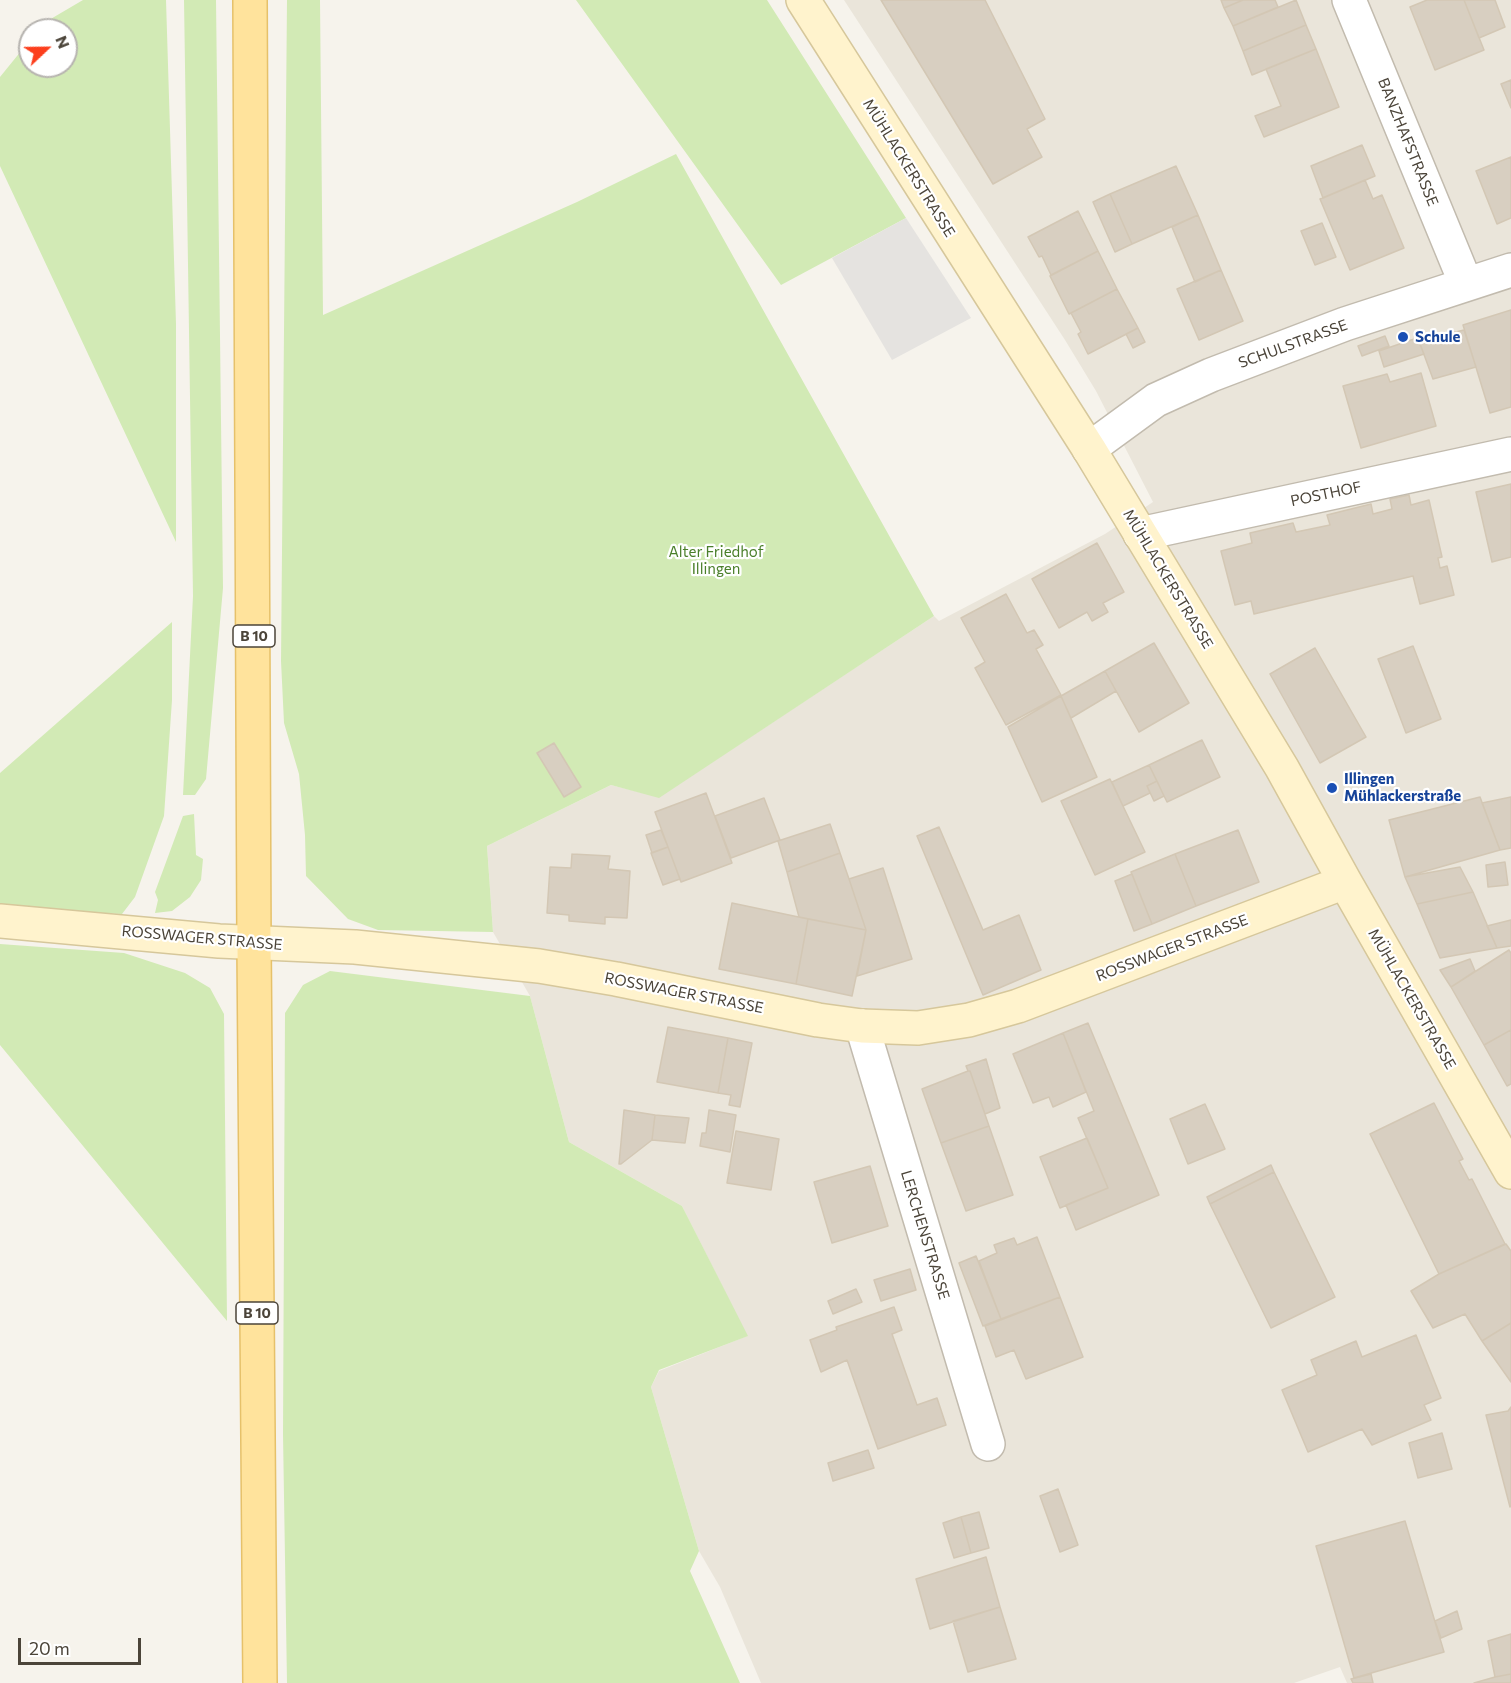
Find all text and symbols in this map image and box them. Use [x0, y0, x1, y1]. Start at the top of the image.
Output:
north arrow [18, 18, 78, 78]
text: N [52, 33, 74, 51]
street label: BANZHAFSTRASSE [1374, 75, 1442, 209]
street label: MÜHLACKERSTRASSE [859, 96, 959, 240]
street label: SCHULSTRASSE [1236, 316, 1350, 372]
place label: Schule [1415, 328, 1460, 346]
marker: Schule [1396, 330, 1410, 344]
street label: POSTHOF [1289, 478, 1363, 510]
street label: MÜHLACKERSTRASSE [1119, 506, 1217, 652]
park label: Alter Friedhof Illingen [668, 543, 764, 578]
road number: B 10 [233, 625, 275, 647]
place label: Illingen Mühlackerstraße [1344, 770, 1461, 805]
marker: Illingen Mühlackerstraße [1325, 781, 1339, 795]
street label: ROSSWAGER STRASSE [1093, 911, 1251, 985]
street label: ROSSWAGER STRASSE [121, 922, 283, 954]
street label: MÜHLACKERSTRASSE [1364, 926, 1460, 1072]
street label: ROSSWAGER STRASSE [603, 969, 765, 1017]
street label: LERCHENSTRASSE [897, 1168, 953, 1302]
road number: B 10 [236, 1302, 278, 1324]
scale bar [21, 1626, 144, 1664]
text: 20 m [29, 1637, 70, 1659]

